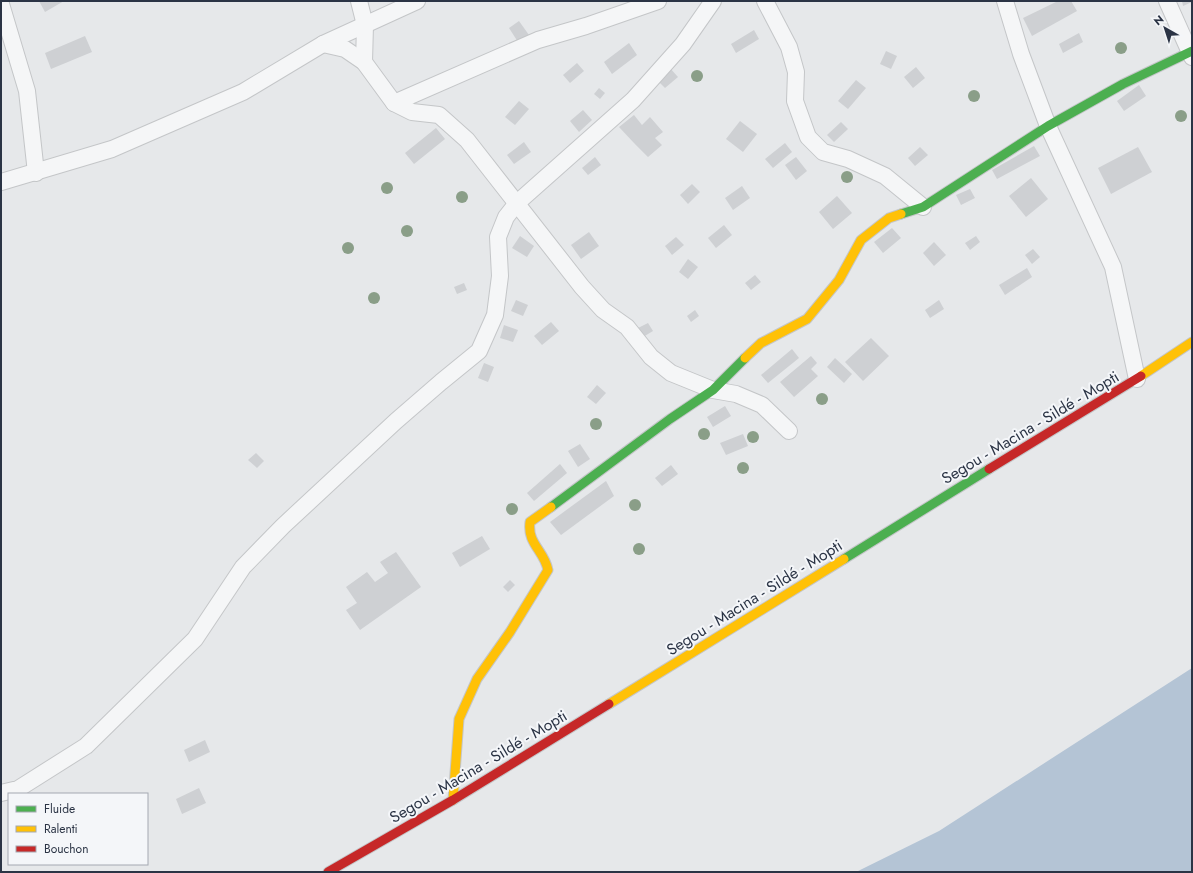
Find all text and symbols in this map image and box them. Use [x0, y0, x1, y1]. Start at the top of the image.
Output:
north arrow [1145, 8, 1185, 48]
text: N [1150, 11, 1167, 29]
street label: Segou - Macina - Sildé - Mopti [937, 365, 1123, 490]
street label: Segou - Macina - Sildé - Mopti [662, 534, 847, 661]
street label: Segou - Macina - Sildé - Mopti [385, 704, 571, 829]
legend [8, 793, 148, 865]
text: Fluide [44, 800, 75, 818]
text: Ralenti [44, 820, 78, 838]
text: Bouchon [44, 840, 88, 858]

